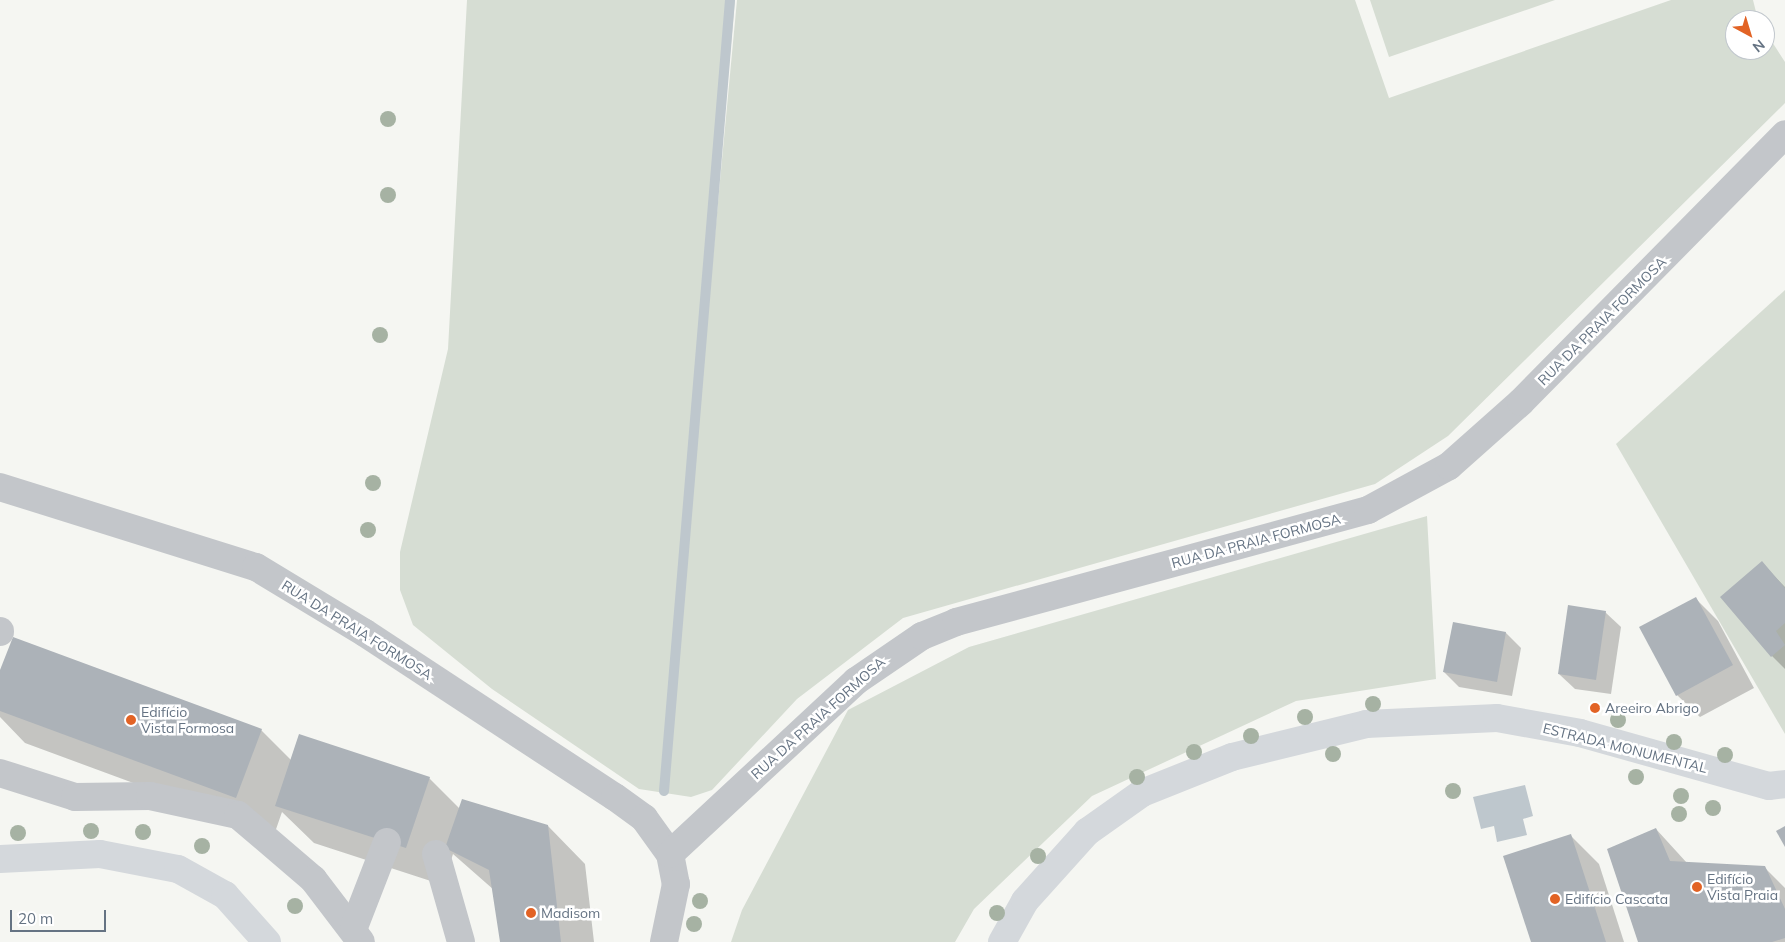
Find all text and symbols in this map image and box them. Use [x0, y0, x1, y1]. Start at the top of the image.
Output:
north arrow [1725, 10, 1775, 60]
text: N [1749, 36, 1769, 56]
street label: RUA DA PRAIA FORMOSA [1534, 253, 1670, 389]
street label: RUA DA PRAIA FORMOSA [1170, 510, 1342, 572]
street label: RUA DA PRAIA FORMOSA [279, 577, 435, 683]
street label: RUA DA PRAIA FORMOSA [748, 653, 888, 783]
place label: Areeiro Abrigo [1605, 700, 1699, 716]
marker: Areeiro Abrigo [1589, 702, 1601, 714]
place label: Edifício Vista Formosa [141, 704, 234, 736]
marker: Edifício Vista Formosa [125, 714, 137, 726]
street label: ESTRADA MONUMENTAL [1541, 719, 1709, 777]
place label: Edifício Vista Praia [1707, 871, 1778, 904]
marker: Edifício Vista Praia [1691, 881, 1703, 893]
place label: Edifício Cascata [1565, 891, 1668, 907]
marker: Edifício Cascata [1549, 893, 1561, 905]
scale bar [12, 900, 109, 932]
place label: Madisom [541, 905, 600, 921]
marker: Madisom [525, 907, 537, 919]
text: 20 m [18, 909, 53, 928]

